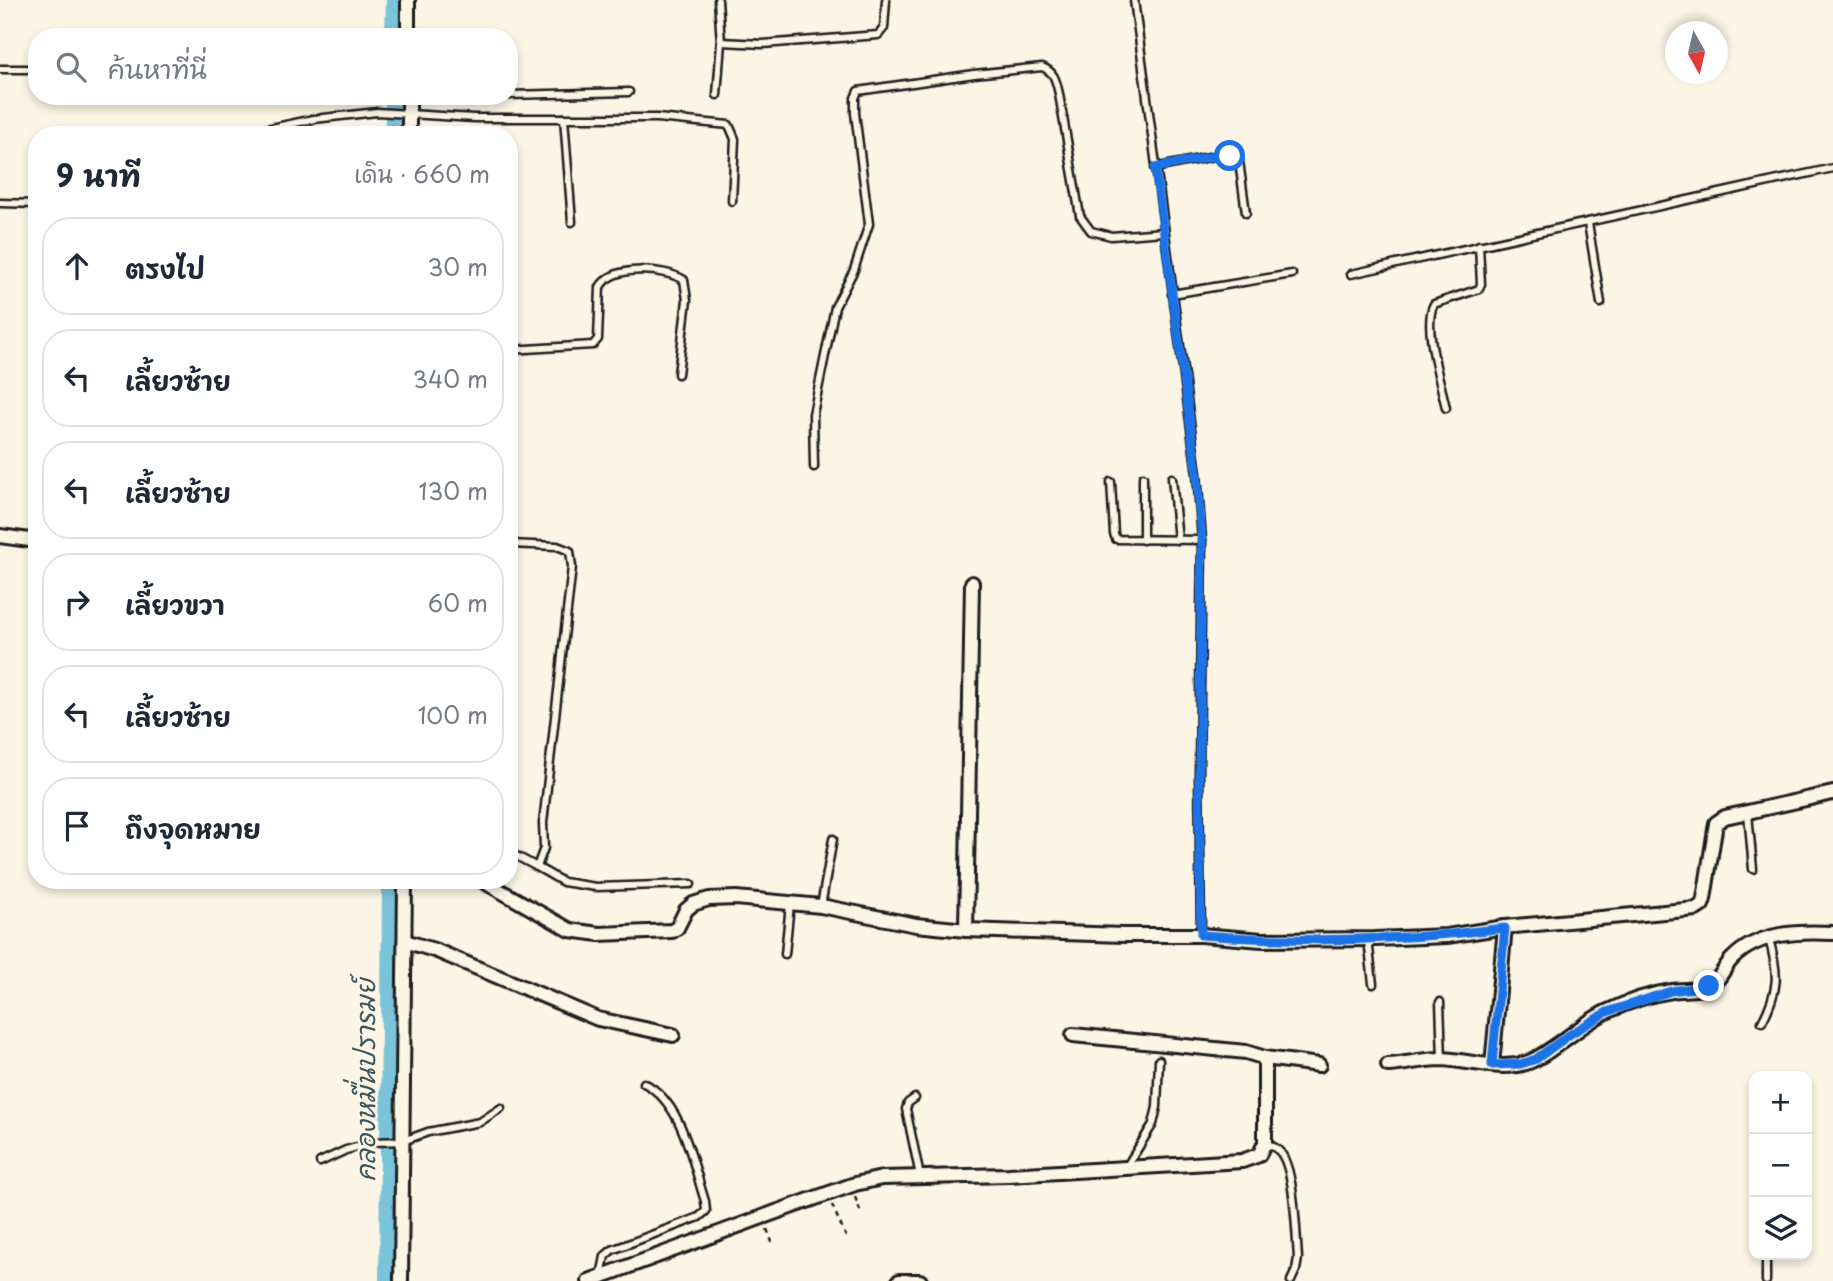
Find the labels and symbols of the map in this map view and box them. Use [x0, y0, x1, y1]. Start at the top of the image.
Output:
north arrow [1665, 21, 1728, 84]
route start [1214, 140, 1245, 171]
route end [1693, 970, 1724, 1001]
water label: คลองหมื่นปรารมย์ [342, 974, 384, 1182]

